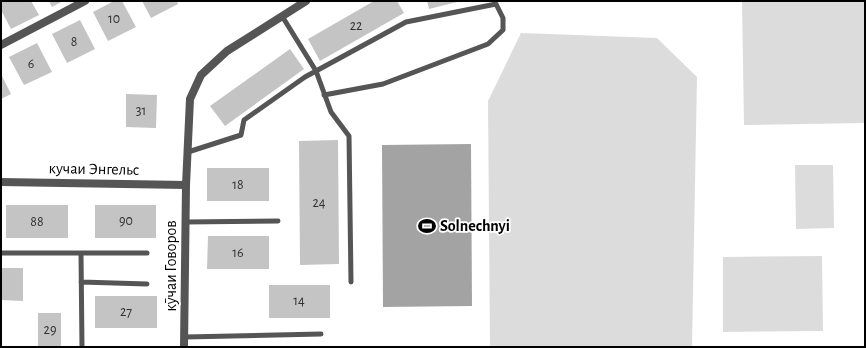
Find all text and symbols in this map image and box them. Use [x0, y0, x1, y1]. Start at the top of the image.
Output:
house number: 10 [108, 12, 120, 26]
house number: 22 [350, 19, 362, 33]
house number: 8 [71, 35, 77, 49]
house number: 6 [28, 57, 34, 71]
house number: 31 [136, 104, 146, 118]
street label: кучаи Энгельс [48, 160, 139, 179]
house number: 18 [232, 178, 244, 192]
house number: 24 [312, 196, 326, 210]
house number: 90 [119, 214, 133, 228]
house number: 88 [30, 215, 44, 229]
sports icon: Solnechnyi [417, 216, 437, 236]
place label: Solnechnyi [440, 218, 510, 235]
street label: кӯчаи Говоров [163, 220, 180, 312]
house number: 16 [232, 246, 244, 260]
house number: 14 [293, 294, 305, 308]
house number: 27 [120, 305, 132, 319]
house number: 29 [44, 323, 56, 337]

